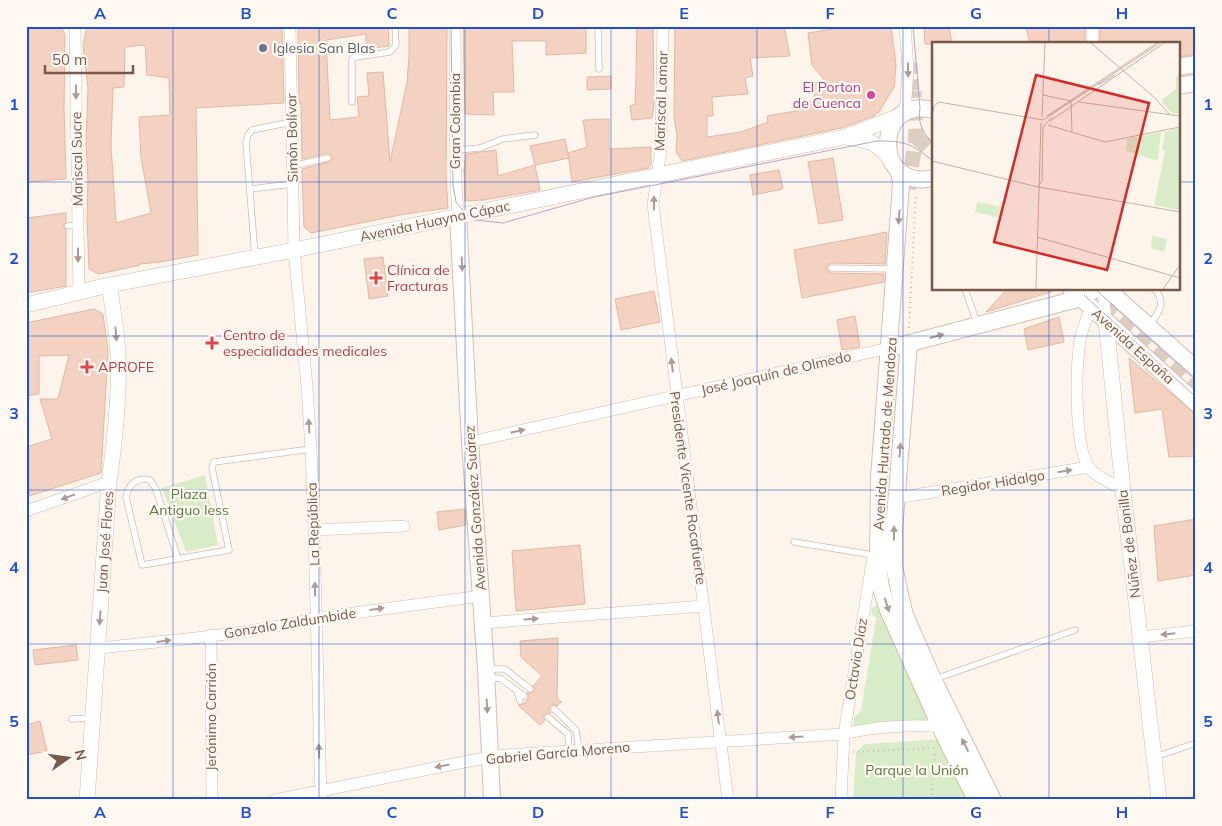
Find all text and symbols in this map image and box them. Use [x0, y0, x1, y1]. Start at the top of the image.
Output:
text: A [94, 3, 106, 23]
text: B [240, 3, 252, 23]
text: C [387, 3, 398, 23]
text: D [532, 3, 544, 23]
text: E [679, 3, 689, 23]
text: F [825, 3, 835, 23]
text: G [970, 3, 982, 23]
text: H [1116, 3, 1128, 23]
place label: Iglesia San Blas [273, 39, 376, 57]
scale bar [45, 42, 132, 74]
marker: Iglesia San Blas [257, 42, 269, 54]
inset map [932, 42, 1180, 290]
text: 50 m [52, 50, 87, 69]
street label: Mariscal Lamar [650, 50, 672, 151]
one-way arrow [904, 62, 912, 78]
street label: Gran Colombia [446, 73, 464, 169]
place label: El Porton de Cuenca [793, 78, 861, 112]
one-way arrow [72, 85, 80, 101]
marker: El Porton de Cuenca [865, 89, 877, 101]
street label: Simón Bolívar [282, 92, 302, 183]
text: 1 [9, 94, 19, 114]
text: 1 [1203, 94, 1213, 114]
street label: Mariscal Sucre [67, 112, 87, 206]
one-way arrow [650, 195, 658, 211]
street label: Avenida Huayna Cápac [358, 196, 512, 246]
one-way arrow [895, 209, 903, 225]
one-way arrow [74, 247, 82, 263]
text: 2 [9, 248, 19, 268]
text: 2 [1203, 248, 1213, 268]
one-way arrow [458, 256, 466, 272]
place label: Clínica de Fracturas [387, 261, 450, 295]
marker: Clínica de Fracturas [369, 271, 383, 285]
street label: Avenida España [1088, 304, 1178, 388]
one-way arrow [112, 326, 120, 342]
place label: Centro de especialidades medicales [223, 326, 387, 360]
one-way arrow [929, 332, 944, 340]
marker: Centro de especialidades medicales [205, 336, 219, 350]
street label: Avenida Hurtado de Mendoza [869, 337, 901, 531]
street label: José Joaquín de Olmedo [699, 347, 853, 399]
one-way arrow [668, 356, 676, 372]
place label: APROFE [98, 358, 154, 376]
marker: APROFE [80, 360, 94, 374]
street label: Presidente Vicente Rocafuerte [666, 390, 710, 586]
text: 3 [9, 403, 19, 423]
text: 3 [1203, 403, 1213, 423]
one-way arrow [305, 418, 313, 434]
street label: Avenida González Suárez [460, 425, 490, 591]
one-way arrow [510, 427, 525, 435]
one-way arrow [896, 441, 904, 457]
street label: Regidor Hidalgo [940, 466, 1046, 500]
one-way arrow [1058, 467, 1074, 475]
street label: La República [303, 482, 323, 566]
park label: Plaza Antiguo Iess [149, 485, 229, 519]
street label: Núñez de Bonilla [1113, 489, 1145, 599]
street label: Juan José Flores [92, 490, 118, 594]
one-way arrow [60, 493, 75, 501]
one-way arrow [890, 524, 898, 540]
text: 4 [9, 557, 19, 577]
text: 4 [1203, 557, 1213, 577]
one-way arrow [311, 580, 319, 596]
one-way arrow [883, 598, 891, 613]
street label: Gonzalo Zaldumbide [223, 604, 357, 642]
one-way arrow [369, 605, 385, 613]
one-way arrow [96, 610, 104, 626]
one-way arrow [524, 615, 540, 623]
street label: Octavio Díaz [841, 617, 871, 701]
one-way arrow [1160, 630, 1176, 638]
one-way arrow [157, 637, 173, 645]
street label: Jerónimo Carrión [202, 663, 220, 771]
one-way arrow [484, 698, 492, 714]
one-way arrow [714, 708, 722, 724]
text: 5 [9, 711, 19, 731]
text: 5 [1203, 711, 1213, 731]
north arrow [42, 734, 92, 784]
one-way arrow [787, 734, 803, 742]
one-way arrow [961, 737, 969, 752]
street label: Gabriel García Moreno [485, 738, 631, 768]
one-way arrow [314, 743, 322, 759]
text: N [71, 748, 91, 762]
park label: Parque la Unión [865, 761, 969, 779]
one-way arrow [434, 762, 450, 770]
text: A [94, 802, 106, 822]
text: B [240, 802, 252, 822]
text: C [387, 802, 398, 822]
text: D [532, 802, 544, 822]
text: E [679, 802, 689, 822]
text: F [825, 802, 835, 822]
text: G [970, 802, 982, 822]
text: H [1116, 802, 1128, 822]

